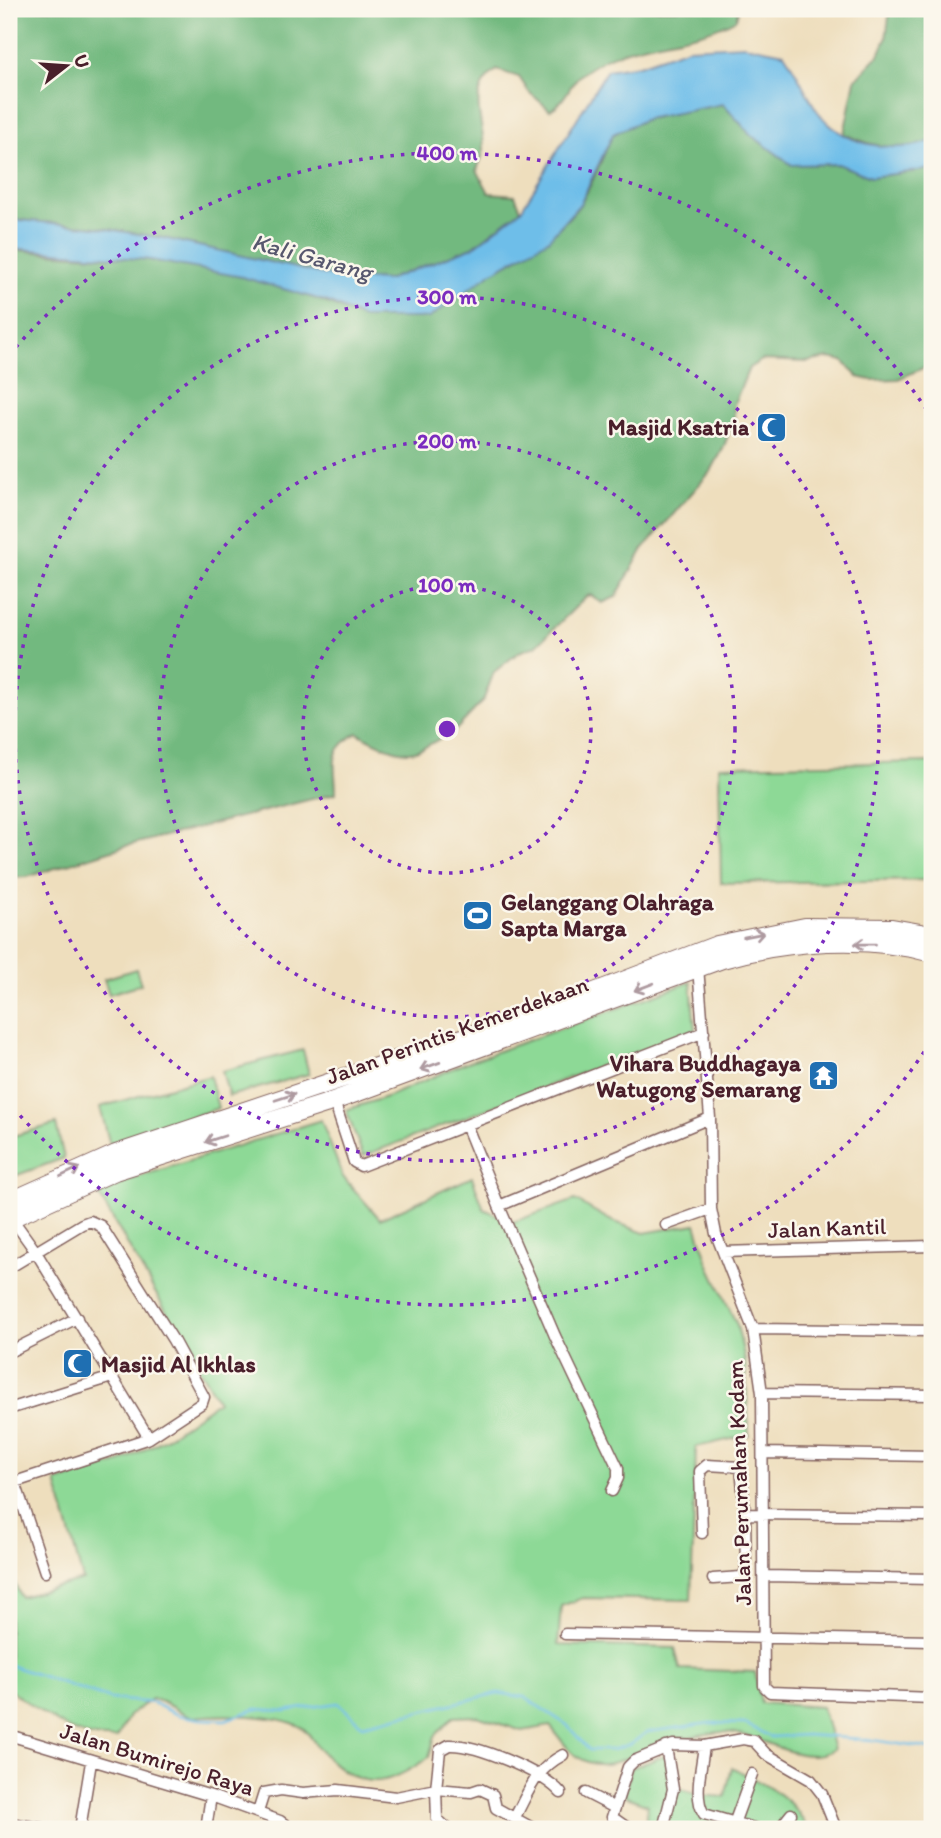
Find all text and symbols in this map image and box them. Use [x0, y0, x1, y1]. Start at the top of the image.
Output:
north arrow [32, 32, 102, 102]
text: U [69, 52, 95, 71]
text: 400 m [417, 140, 478, 165]
water label: Kali Garang [249, 227, 378, 287]
text: 300 m [417, 284, 477, 309]
mosque icon: Masjid Ksatria [755, 410, 789, 444]
place label: Masjid Ksatria [608, 413, 750, 441]
text: 200 m [417, 428, 477, 453]
text: 100 m [418, 572, 476, 597]
centre of rings [435, 717, 459, 741]
place label: Gelanggang Olahraga Sapta Marga [501, 888, 715, 942]
sports icon: Gelanggang Olahraga Sapta Marga [461, 898, 495, 932]
one-way arrow [742, 928, 765, 942]
one-way arrow [854, 937, 877, 951]
street label: Jalan Perintis Kemerdekaan [322, 970, 592, 1090]
one-way arrow [633, 982, 655, 995]
place label: Vihara Buddhagaya Watugong Semarang [596, 1049, 802, 1103]
temple icon: Vihara Buddhagaya Watugong Semarang [807, 1059, 841, 1093]
one-way arrow [420, 1061, 442, 1073]
one-way arrow [274, 1090, 296, 1103]
one-way arrow [204, 1133, 226, 1146]
one-way arrow [59, 1165, 80, 1179]
street label: Jalan Kantil [767, 1212, 887, 1244]
mosque icon: Masjid Al Ikhlas [61, 1347, 95, 1381]
place label: Masjid Al Ikhlas [101, 1350, 256, 1378]
street label: Jalan Perumahan Kodam [721, 1359, 757, 1606]
street label: Jalan Bumirejo Raya [57, 1716, 257, 1802]

